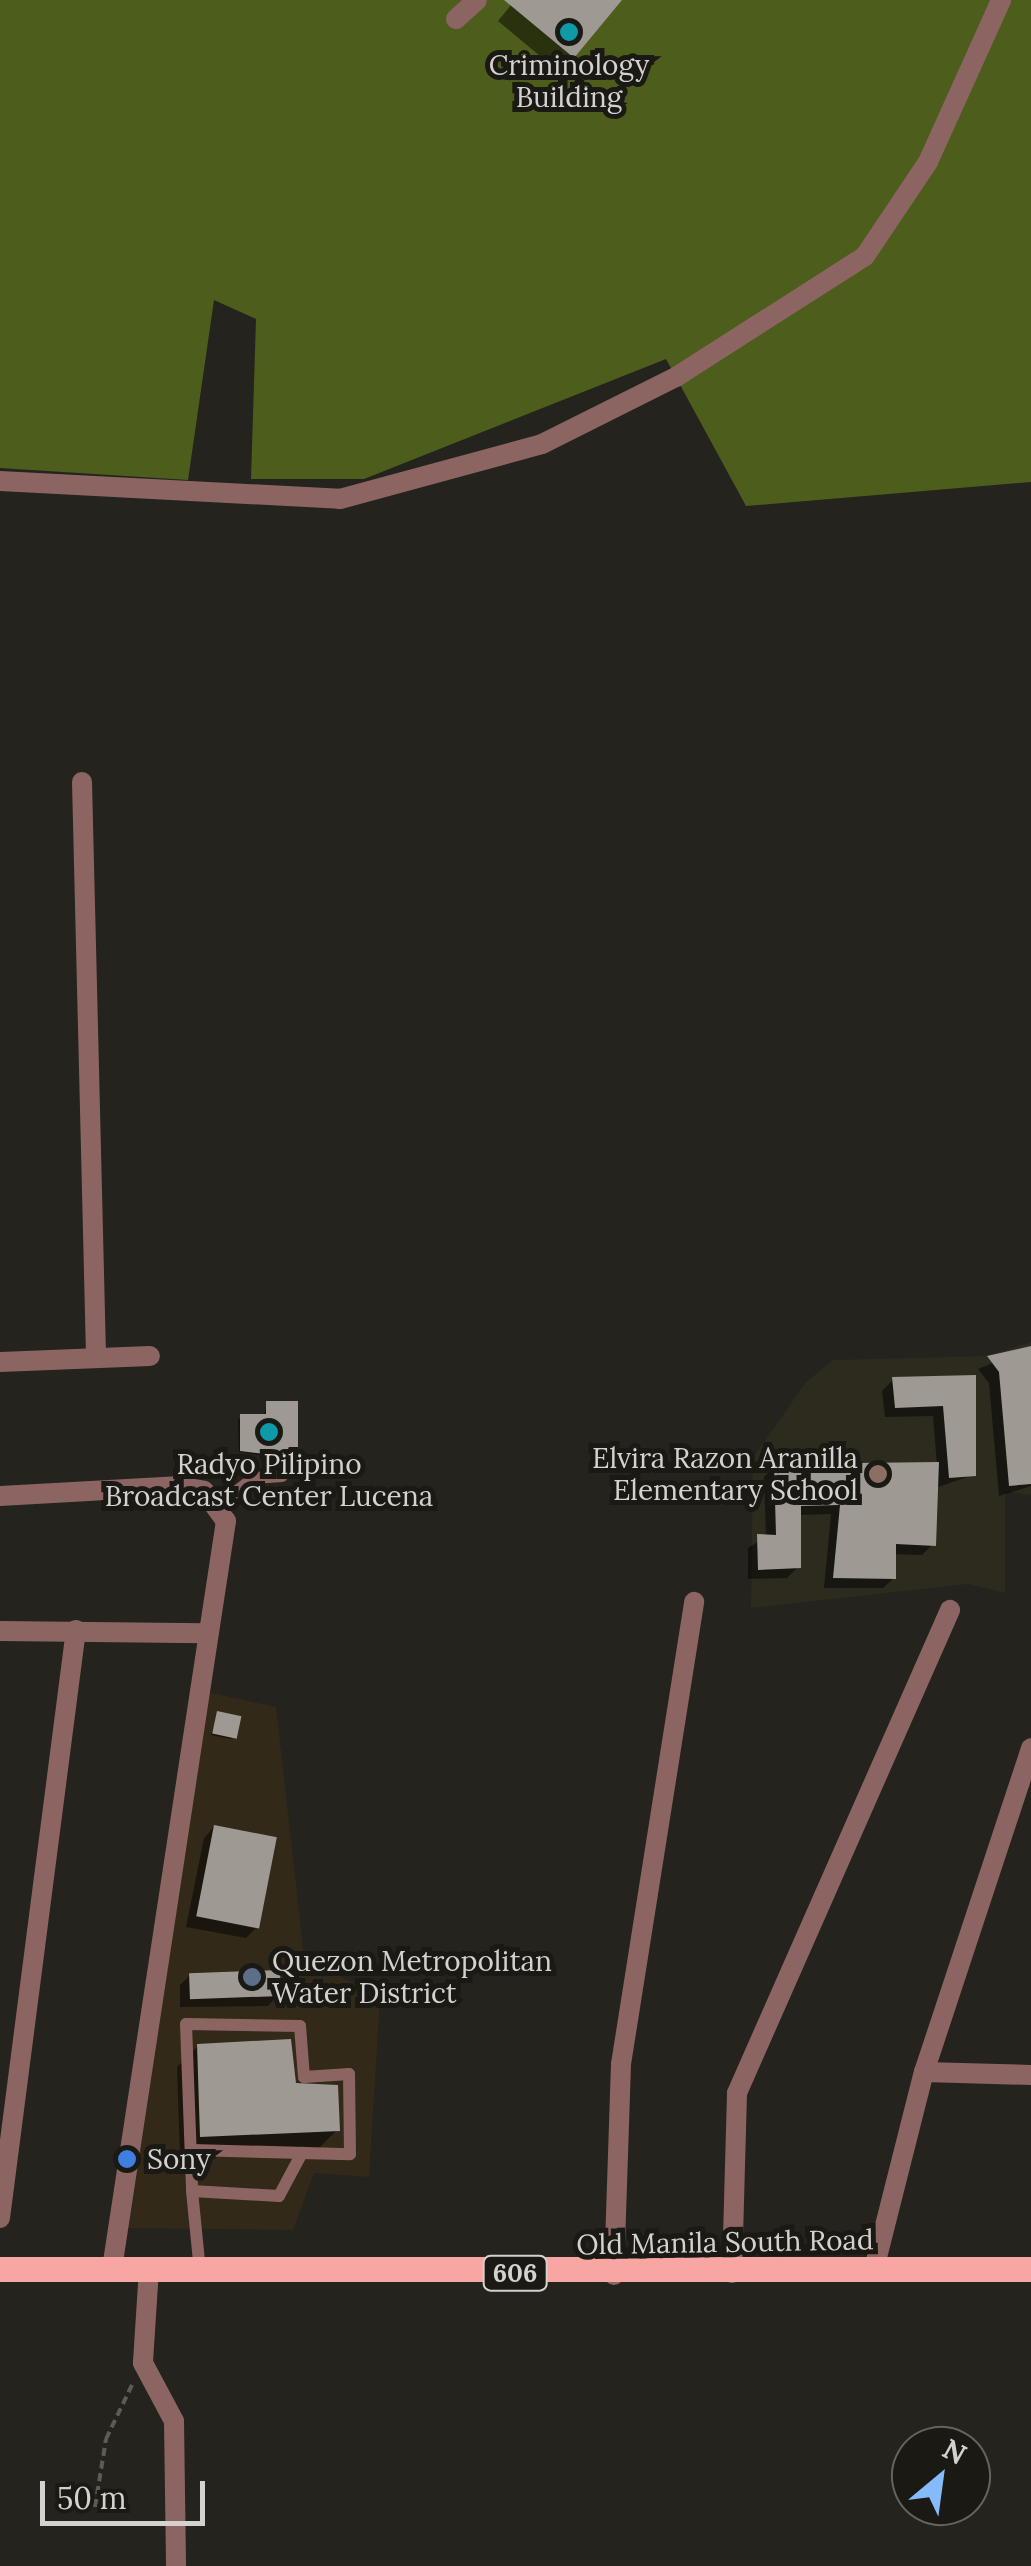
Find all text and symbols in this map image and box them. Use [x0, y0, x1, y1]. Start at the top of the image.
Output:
marker: Criminology Building [558, 21, 580, 43]
place label: Criminology Building [489, 48, 649, 114]
marker: Radyo Pilipino Broadcast Center Lucena [258, 1421, 280, 1443]
place label: Elvira Razon Aranilla Elementary School [592, 1441, 858, 1507]
place label: Radyo Pilipino Broadcast Center Lucena [105, 1447, 433, 1513]
marker: Elvira Razon Aranilla Elementary School [867, 1463, 889, 1485]
place label: Quezon Metropolitan Water District [272, 1944, 552, 2010]
marker: Quezon Metropolitan Water District [241, 1966, 263, 1988]
place label: Sony [147, 2142, 211, 2176]
marker: Sony [116, 2148, 138, 2170]
street label: Old Manila South Road [576, 2223, 874, 2261]
road number: 606 [482, 2253, 548, 2293]
north arrow [891, 2426, 991, 2526]
text: N [936, 2431, 973, 2473]
scale bar [45, 2461, 210, 2523]
text: 50 m [57, 2479, 127, 2517]

